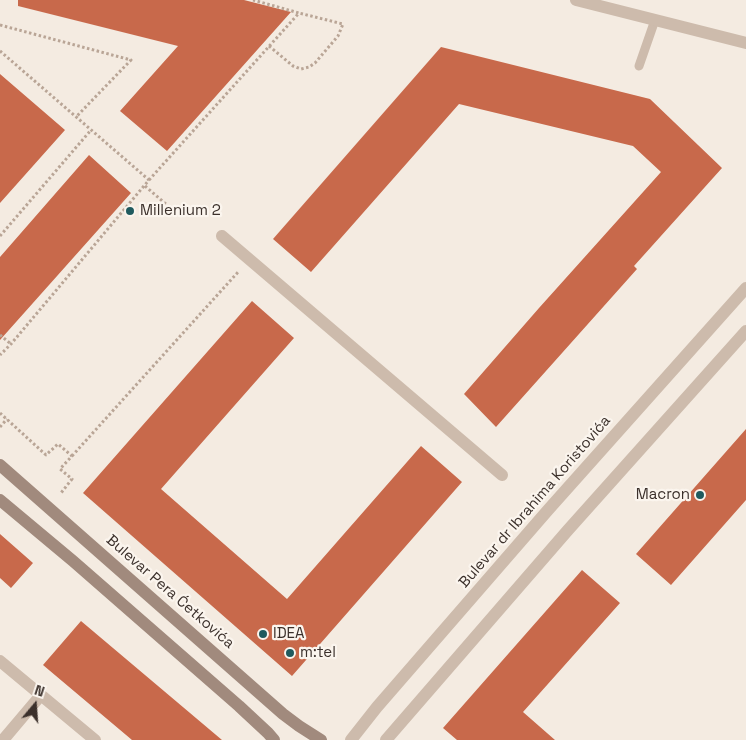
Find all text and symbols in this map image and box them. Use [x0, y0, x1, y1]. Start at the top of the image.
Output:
place label: Millenium 2 [140, 202, 221, 220]
marker: Millenium 2 [124, 205, 136, 217]
street label: Bulevar dr Ibrahima Koristovića [455, 412, 615, 592]
place label: Macron [636, 486, 690, 504]
marker: Macron [694, 489, 706, 501]
street label: Bulevar Pera Ćetkovića [102, 531, 238, 653]
place label: IDEA [273, 625, 304, 643]
marker: IDEA [257, 628, 269, 640]
place label: m:tel [300, 644, 336, 662]
marker: m:tel [284, 647, 296, 659]
north arrow [10, 680, 60, 730]
text: N [32, 681, 47, 701]

